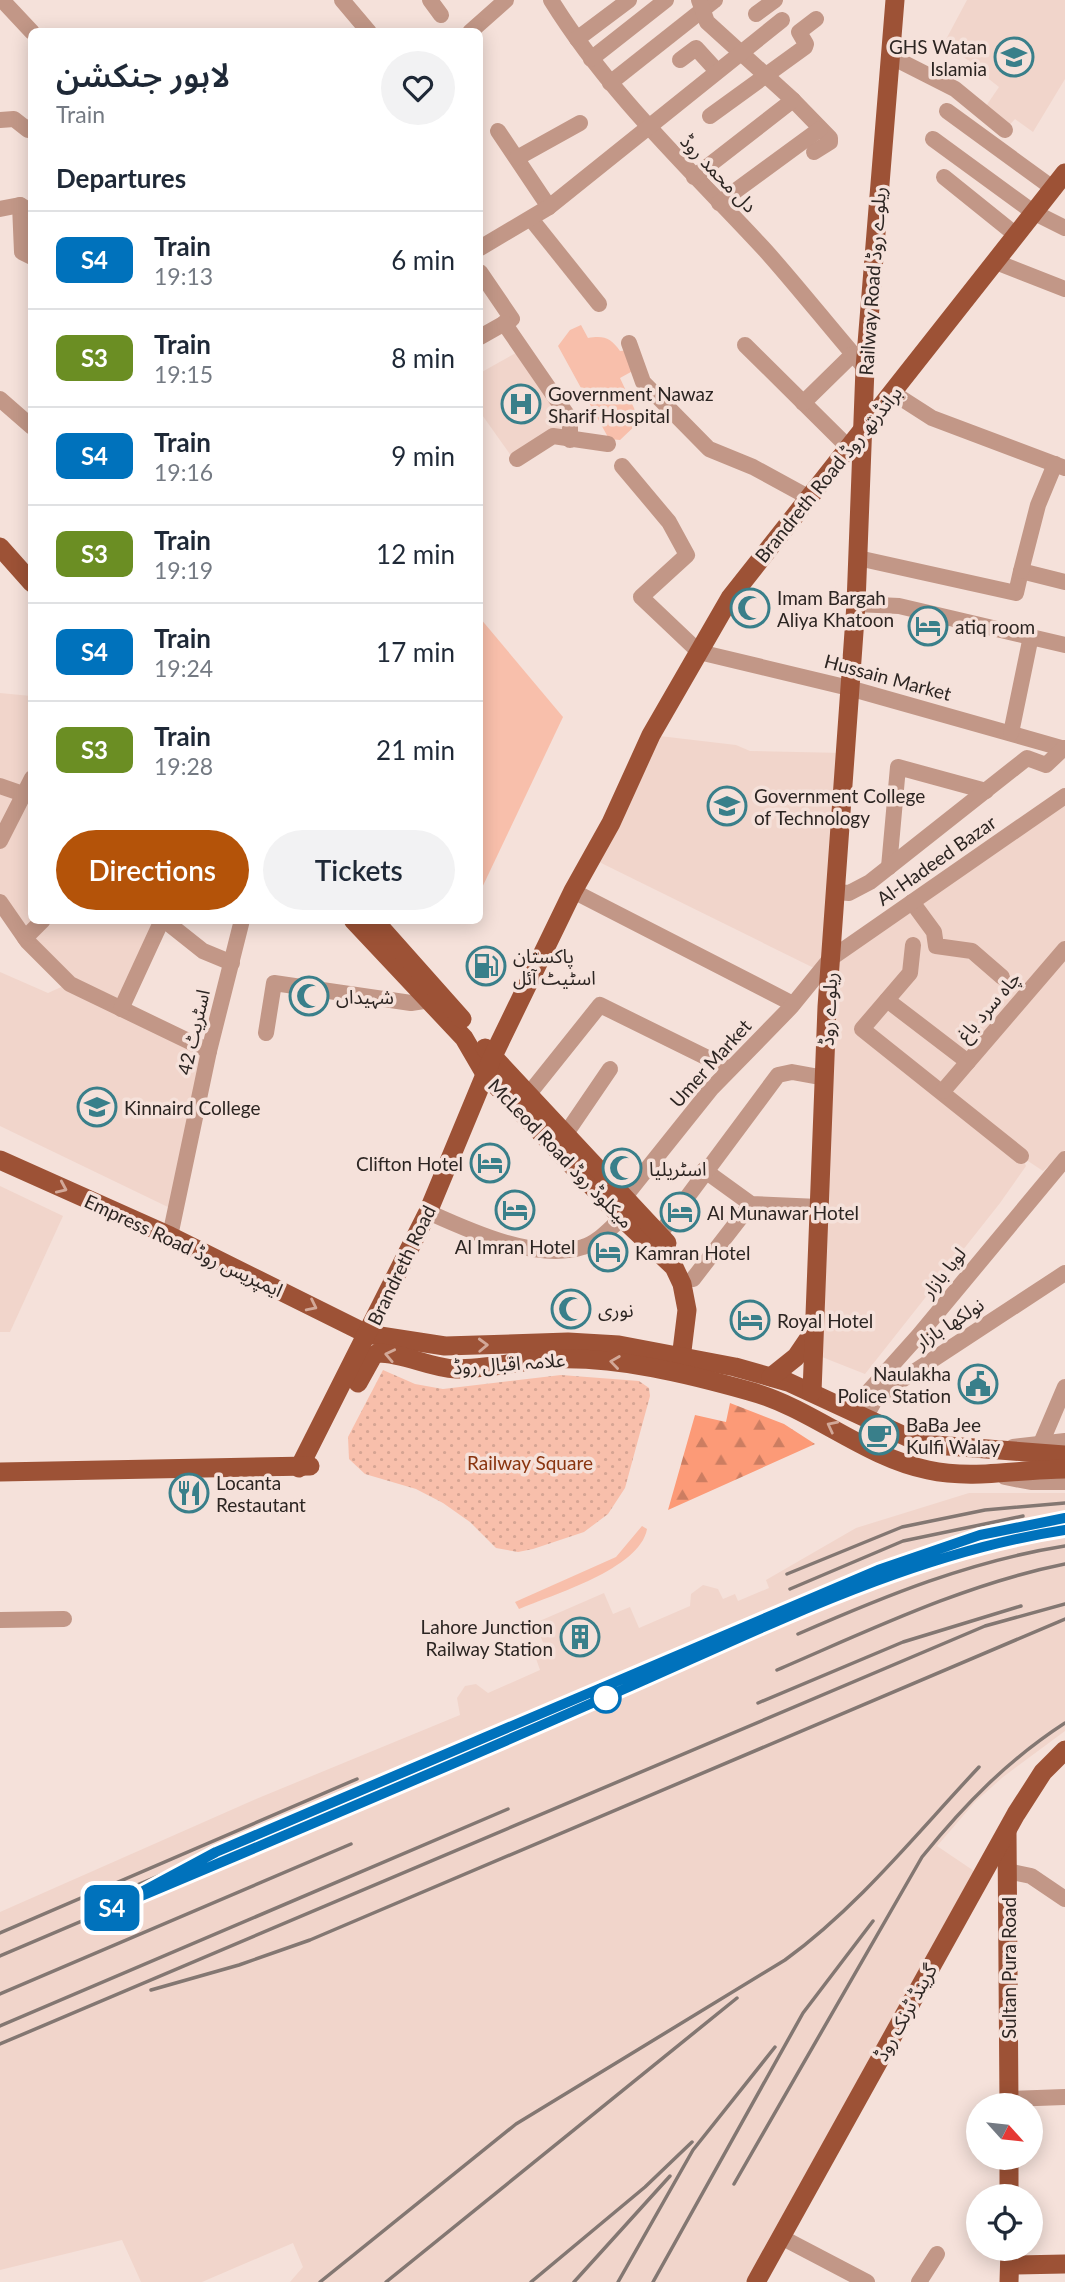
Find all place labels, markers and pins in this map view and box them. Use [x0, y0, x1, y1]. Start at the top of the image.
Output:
place label: GHS Watan Islamia [889, 35, 987, 80]
school or university icon: GHS Watan Islamia [993, 36, 1035, 78]
place label: Government Nawaz Sharif Hospital [548, 382, 714, 427]
hospital icon: Government Nawaz Sharif Hospital [500, 383, 542, 425]
place label: Imam Bargah Aliya Khatoon [777, 586, 894, 631]
mosque icon: Imam Bargah Aliya Khatoon [729, 587, 771, 629]
hotel icon: atiq room [907, 605, 949, 647]
place label: atiq room [955, 615, 1035, 638]
place label: Government College of Technology [754, 784, 925, 829]
school or university icon: Government College of Technology [706, 785, 748, 827]
place label: پاکستان اسٹیٹ آئل [513, 944, 596, 990]
fuel station icon: پاکستان اسٹیٹ آئل [465, 945, 507, 987]
mosque icon: شہیداں [288, 975, 330, 1017]
place label: شہیداں [336, 985, 394, 1010]
school or university icon: Kinnaird College [76, 1086, 118, 1128]
place label: Kinnaird College [124, 1096, 260, 1119]
hotel icon: Clifton Hotel [469, 1142, 511, 1184]
mosque icon: اسٹریلیا [601, 1147, 643, 1189]
place label: Clifton Hotel [356, 1152, 463, 1175]
place label: اسٹریلیا [649, 1157, 706, 1181]
hotel icon: Al Imran Hotel [494, 1189, 536, 1231]
hotel icon: Al Munawar Hotel [659, 1191, 701, 1233]
place label: Al Munawar Hotel [707, 1201, 859, 1224]
hotel icon: Kamran Hotel [587, 1231, 629, 1273]
place label: Al Imran Hotel [455, 1235, 575, 1258]
place label: Kamran Hotel [635, 1241, 750, 1264]
mosque icon: نوری [550, 1288, 592, 1330]
place label: نوری [598, 1298, 634, 1322]
hotel icon: Royal Hotel [729, 1299, 771, 1341]
place label: Royal Hotel [777, 1309, 873, 1332]
place label: Naulakha Police Station [837, 1362, 951, 1407]
public building icon: Naulakha Police Station [957, 1363, 999, 1405]
place label: BaBa Jee Kulfi Walay [906, 1413, 1000, 1458]
cafe icon: BaBa Jee Kulfi Walay [858, 1414, 900, 1456]
place label: Locanta Restautant [216, 1471, 306, 1516]
restaurant icon: Locanta Restautant [168, 1472, 210, 1514]
place label: Lahore Junction Railway Station [420, 1615, 553, 1660]
building icon: Lahore Junction Railway Station [559, 1616, 601, 1658]
unlabelled marker [591, 1683, 621, 1713]

